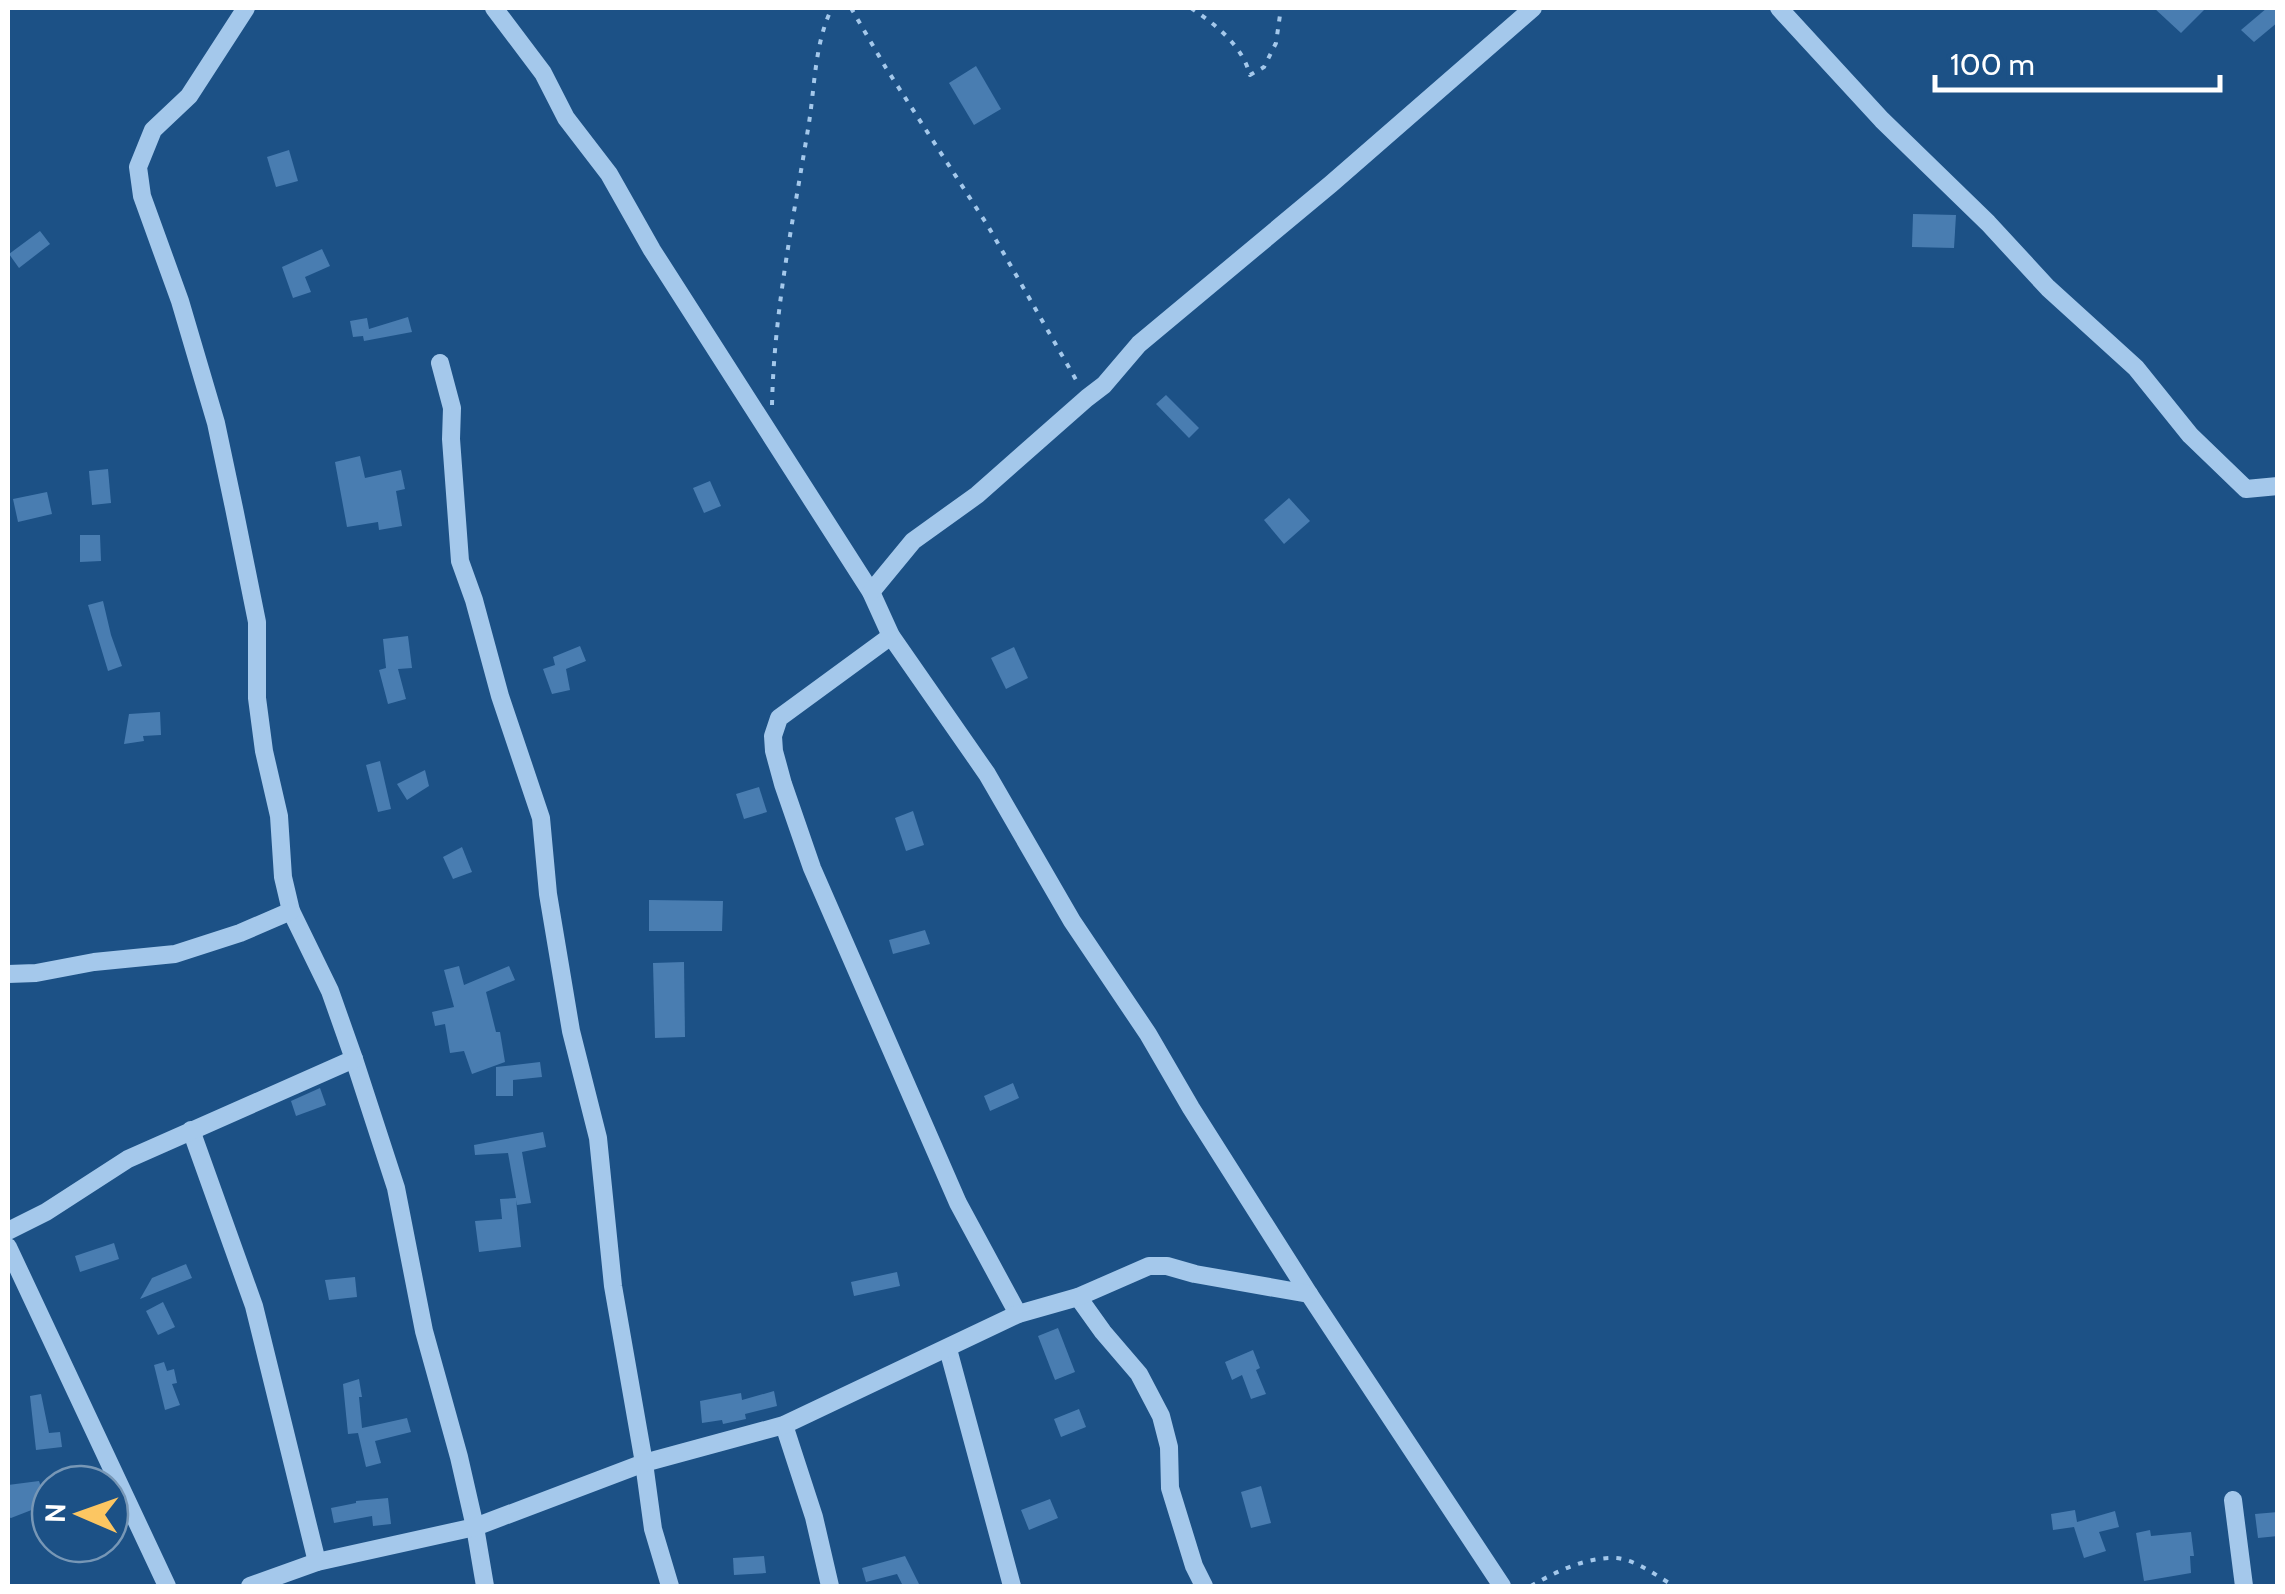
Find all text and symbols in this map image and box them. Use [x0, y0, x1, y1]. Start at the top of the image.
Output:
scale bar [1935, 30, 2220, 92]
text: 100 m [1950, 46, 2035, 83]
north arrow [30, 1464, 130, 1564]
text: N [38, 1503, 72, 1524]

